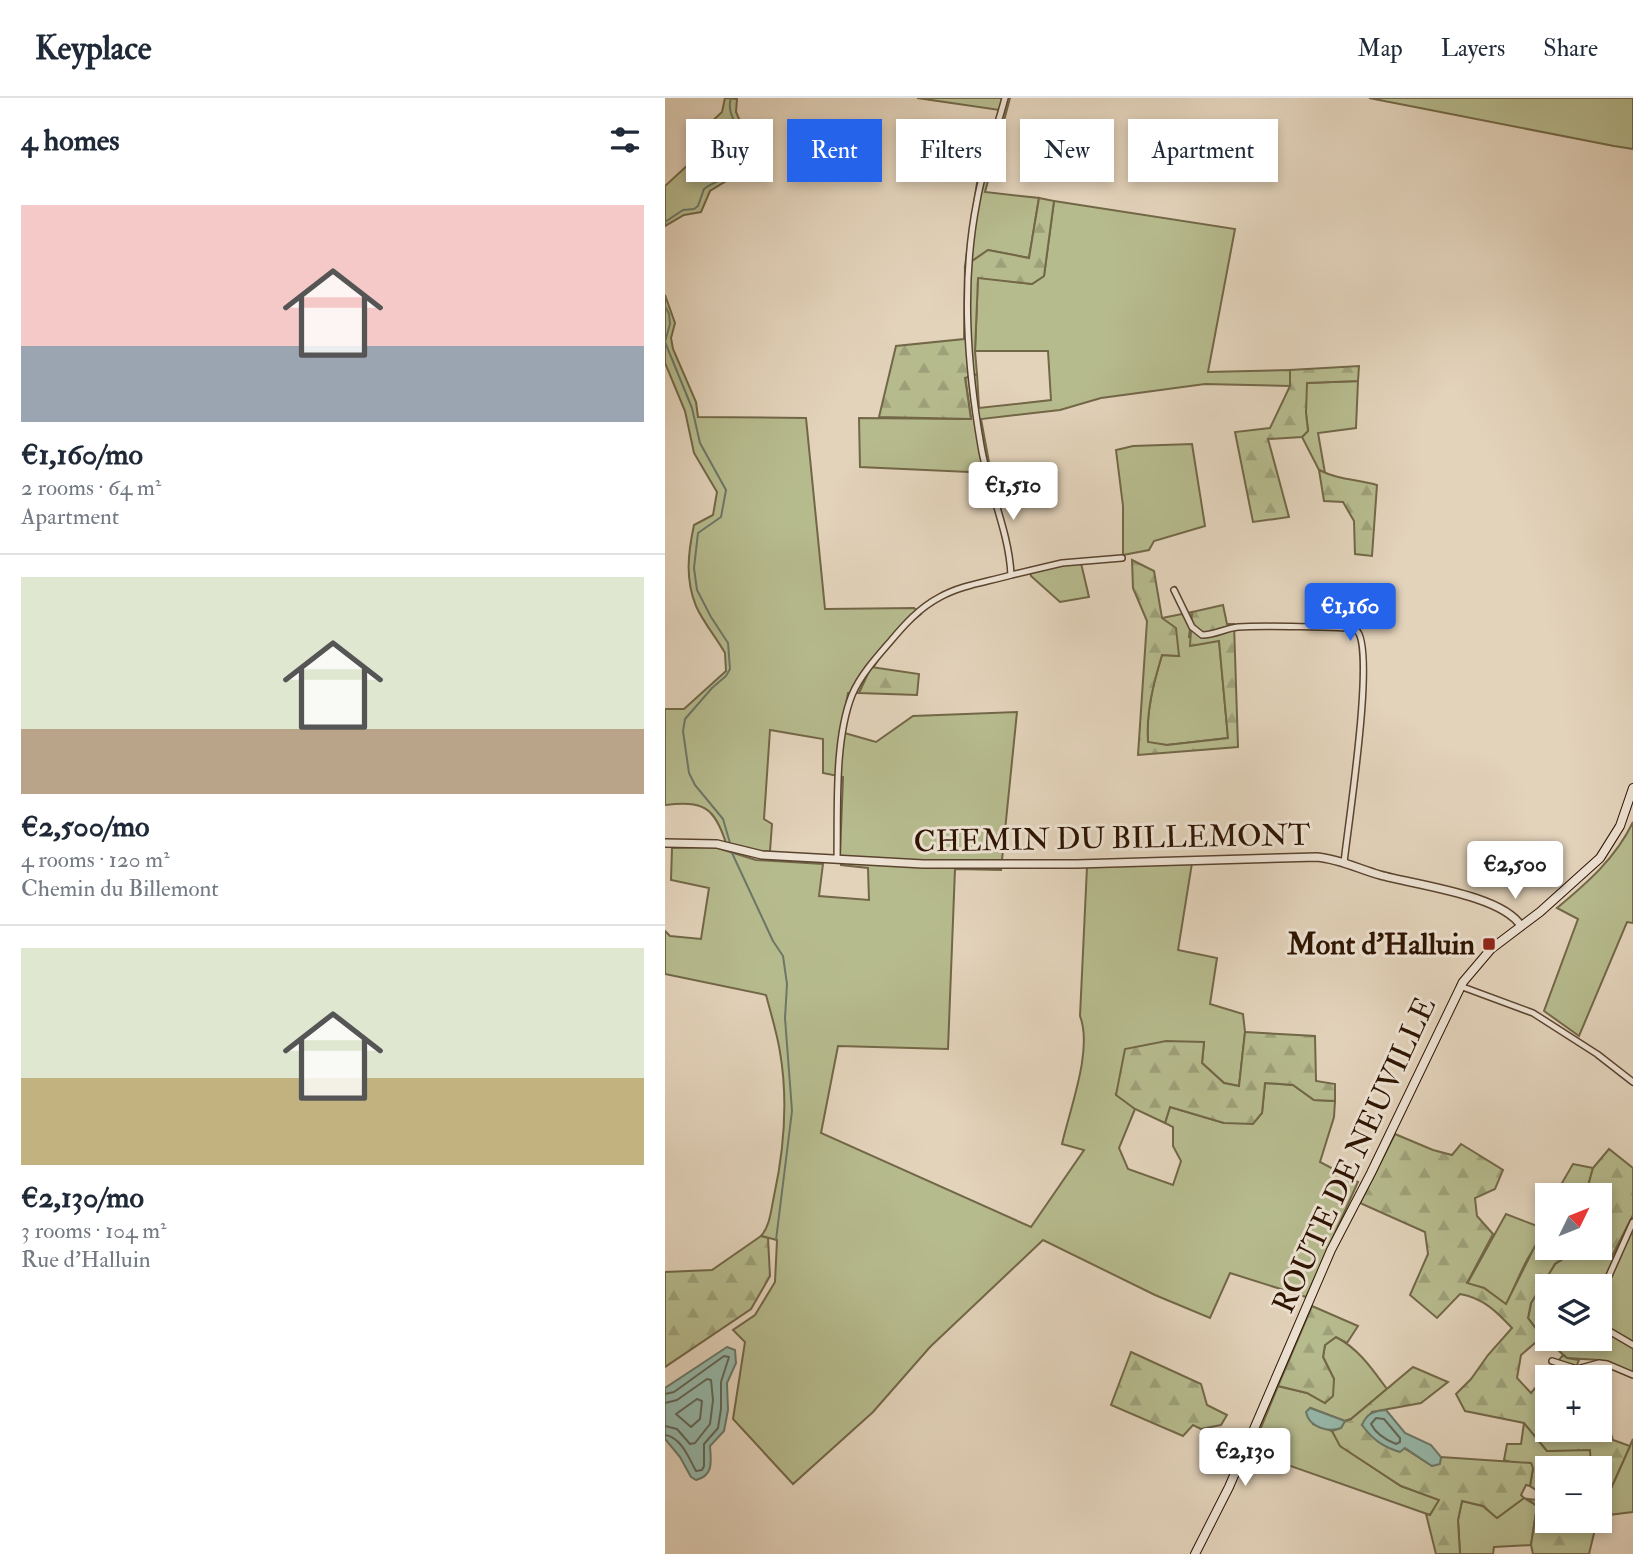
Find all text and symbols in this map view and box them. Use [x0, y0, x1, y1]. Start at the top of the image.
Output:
text: Keyplace [35, 28, 152, 69]
text: Map [1358, 33, 1403, 64]
text: Layers [1441, 33, 1505, 64]
text: Share [1543, 33, 1598, 64]
chip: Buy [686, 119, 773, 182]
chip: Rent [787, 119, 882, 182]
chip: Filters [896, 119, 1006, 182]
chip: New [1020, 119, 1114, 182]
chip: Apartment [1128, 119, 1278, 182]
icon: filters [606, 121, 644, 159]
text: 4 homes [21, 122, 120, 159]
icon: home [270, 250, 396, 376]
text: €1,160/mo [21, 436, 143, 473]
pin: €1,510 [956, 462, 1070, 522]
text: €1,510 [985, 470, 1041, 499]
text: 2 rooms · 64 m² [21, 473, 161, 502]
text: Apartment [21, 502, 119, 531]
pin: €1,160 [1293, 584, 1407, 643]
text: €1,160 [1321, 591, 1379, 620]
icon: home [270, 622, 396, 748]
text: €2,500/mo [21, 808, 149, 845]
street label: CHEMIN DU BILLEMONT [913, 817, 1311, 860]
pin: €2,500 [1458, 842, 1572, 901]
text: 4 rooms · 120 m² [21, 845, 170, 874]
text: €2,500 [1483, 849, 1547, 878]
text: Chemin du Billemont [21, 874, 219, 903]
place label: Mont d'Halluin [1286, 926, 1476, 963]
marker: Mont d'Halluin [1481, 936, 1497, 952]
street label: ROUTE DE NEUVILLE [1265, 991, 1444, 1319]
icon: home [270, 993, 396, 1119]
text: €2,130/mo [21, 1179, 144, 1216]
north arrow [1535, 1183, 1612, 1260]
map controls [1535, 1183, 1612, 1533]
text: 3 rooms · 104 m² [21, 1216, 167, 1245]
text: Rue d'Halluin [21, 1245, 151, 1274]
button: layers [1535, 1274, 1612, 1351]
button: + [1535, 1365, 1612, 1442]
pin: €2,130 [1188, 1428, 1302, 1488]
text: €2,130 [1215, 1436, 1275, 1465]
button: − [1535, 1456, 1612, 1533]

